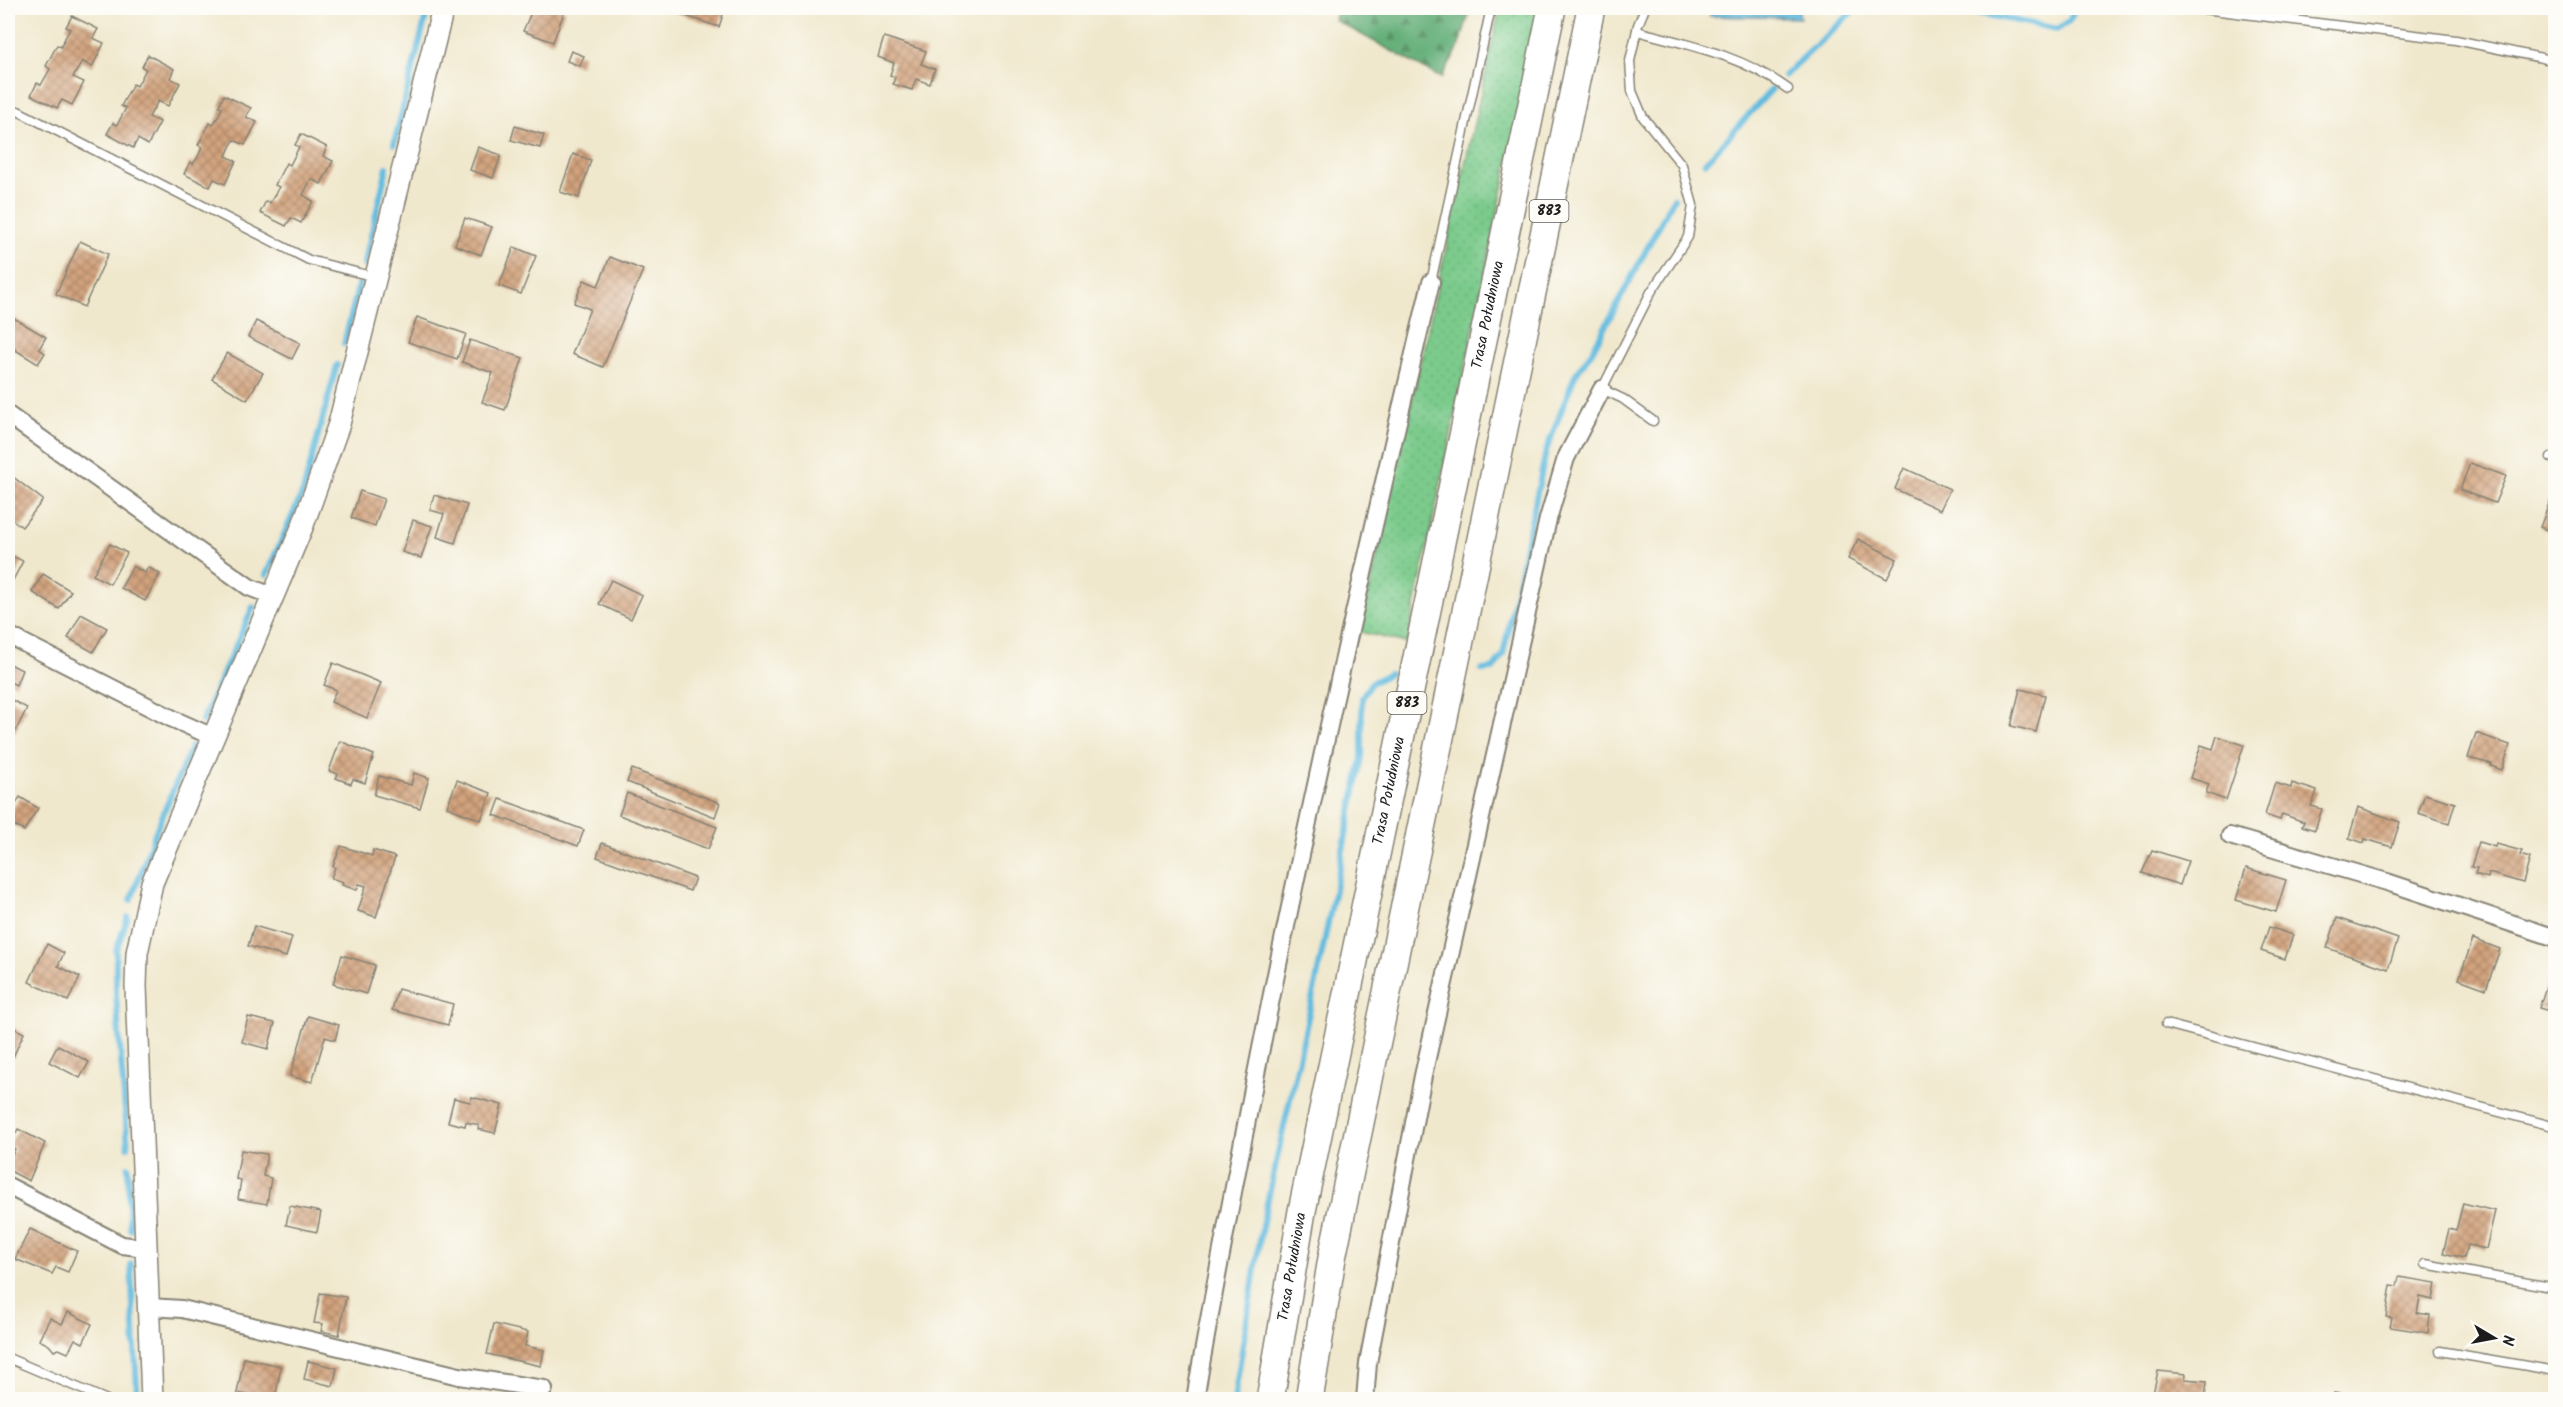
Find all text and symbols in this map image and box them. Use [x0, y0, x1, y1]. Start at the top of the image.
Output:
road number: 883 [1530, 200, 1568, 222]
street label: Trasa Południowa [1465, 258, 1511, 371]
road number: 883 [1388, 692, 1426, 714]
street label: Trasa Południowa [1366, 734, 1412, 847]
street label: Trasa Południowa [1272, 1211, 1314, 1323]
north arrow [2464, 1308, 2524, 1368]
text: N [2494, 1333, 2520, 1347]

